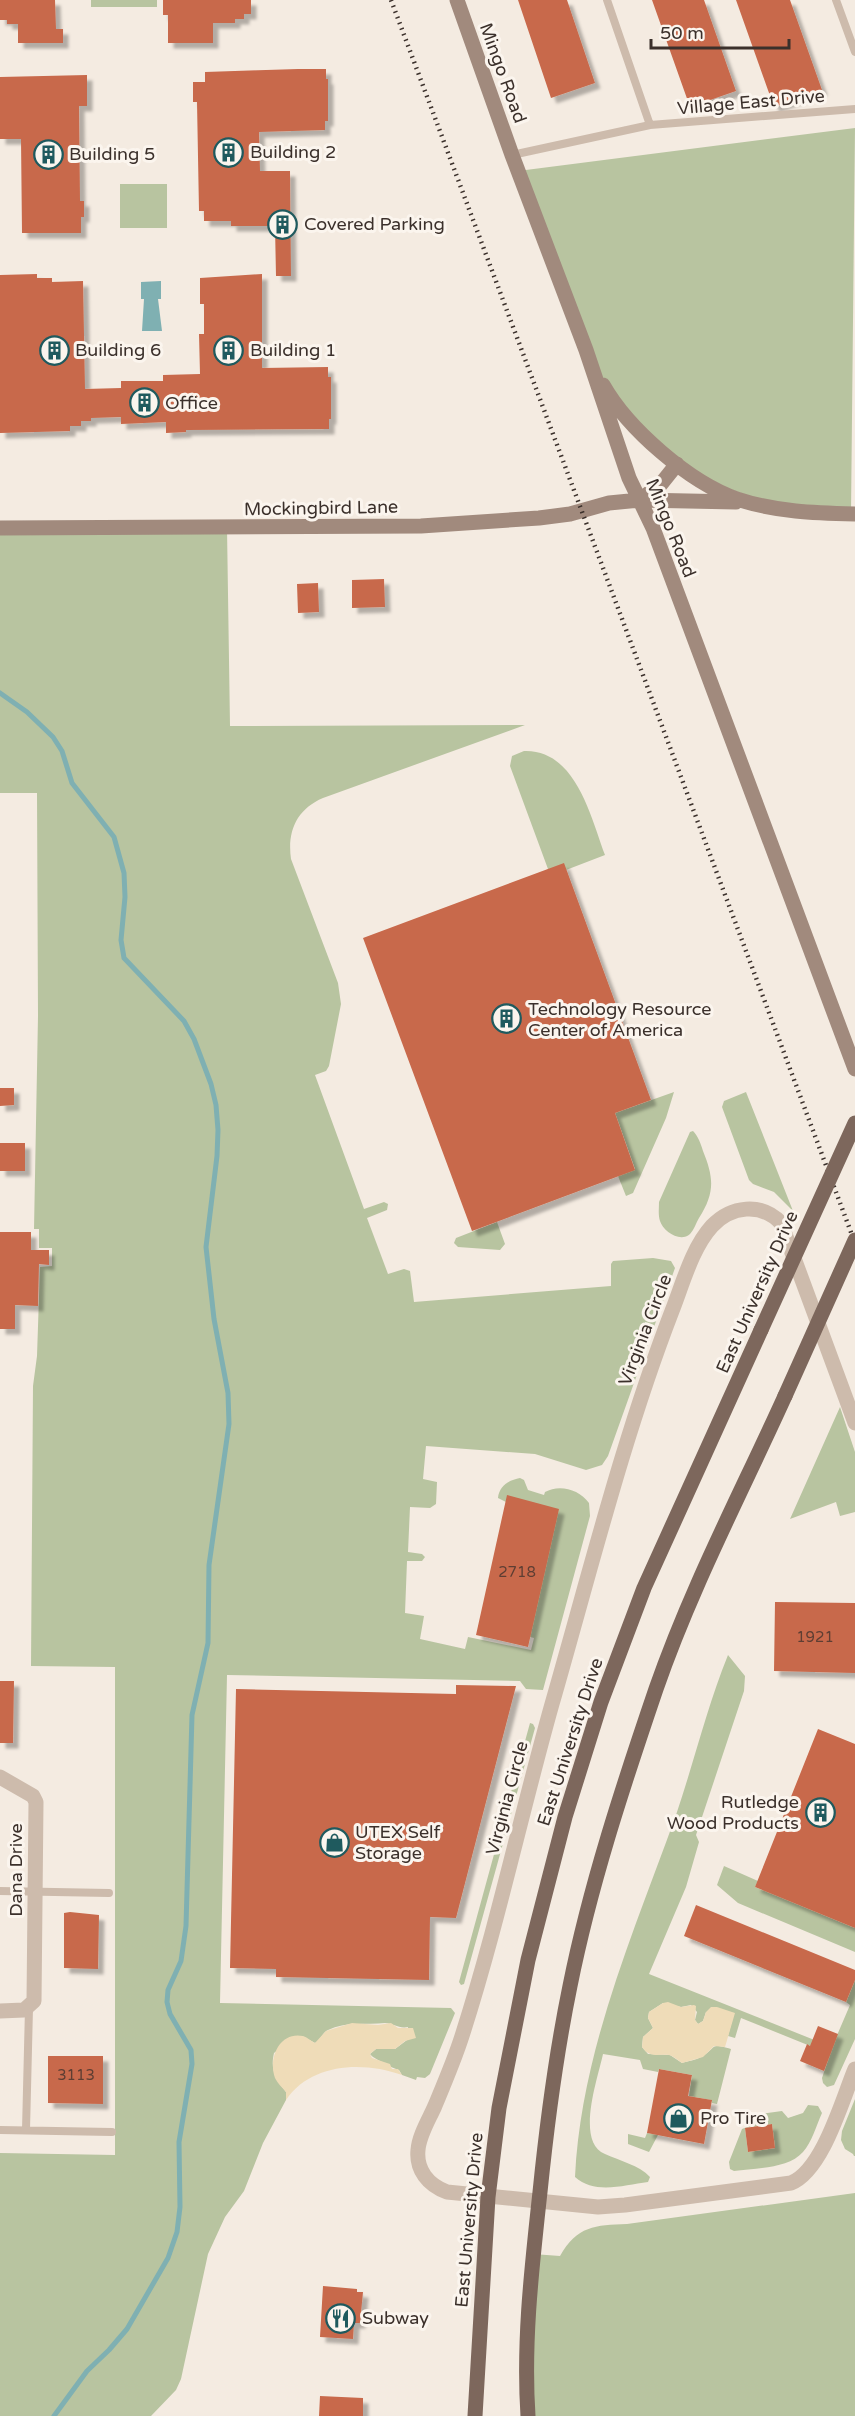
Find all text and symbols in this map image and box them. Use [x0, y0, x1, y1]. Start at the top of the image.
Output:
scale bar [651, 12, 789, 50]
street label: Mingo Road [475, 20, 531, 126]
text: 50 m [660, 22, 704, 44]
street label: Village East Drive [676, 85, 826, 119]
building icon: Building 2 [213, 136, 245, 168]
building icon: Building 5 [32, 138, 64, 170]
place label: Building 2 [250, 141, 336, 163]
place label: Building 5 [69, 143, 155, 165]
building icon: Covered Parking [267, 208, 299, 240]
place label: Covered Parking [304, 213, 445, 235]
building icon: Building 6 [38, 334, 70, 366]
building icon: Building 1 [213, 334, 245, 366]
place label: Building 6 [75, 339, 161, 361]
place label: Building 1 [250, 339, 336, 361]
building icon: Office [128, 387, 160, 419]
place label: Office [165, 392, 218, 414]
street label: Mingo Road [641, 475, 701, 581]
street label: Mockingbird Lane [244, 496, 398, 520]
place label: Technology Resource Center of America [528, 998, 711, 1041]
building icon: Technology Resource Center of America [491, 1003, 523, 1035]
street label: East University Drive [711, 1207, 803, 1377]
street label: Virginia Circle [614, 1271, 676, 1389]
house number: 2718 [498, 1563, 536, 1581]
house number: 1921 [796, 1628, 834, 1646]
street label: East University Drive [532, 1655, 608, 1829]
street label: Virginia Circle [481, 1738, 533, 1858]
place label: Rutledge Wood Products [667, 1791, 799, 1834]
building icon: Rutledge Wood Products [804, 1796, 836, 1828]
place label: UTEX Self Storage [355, 1821, 441, 1864]
street label: Dana Drive [5, 1823, 27, 1917]
shop icon: UTEX Self Storage [318, 1826, 350, 1858]
house number: 3113 [57, 2066, 95, 2084]
shop icon: Pro Tire [663, 2102, 695, 2134]
place label: Pro Tire [700, 2107, 766, 2129]
street label: East University Drive [450, 2132, 488, 2308]
restaurant icon: Subway [325, 2302, 357, 2334]
place label: Subway [362, 2307, 429, 2329]

